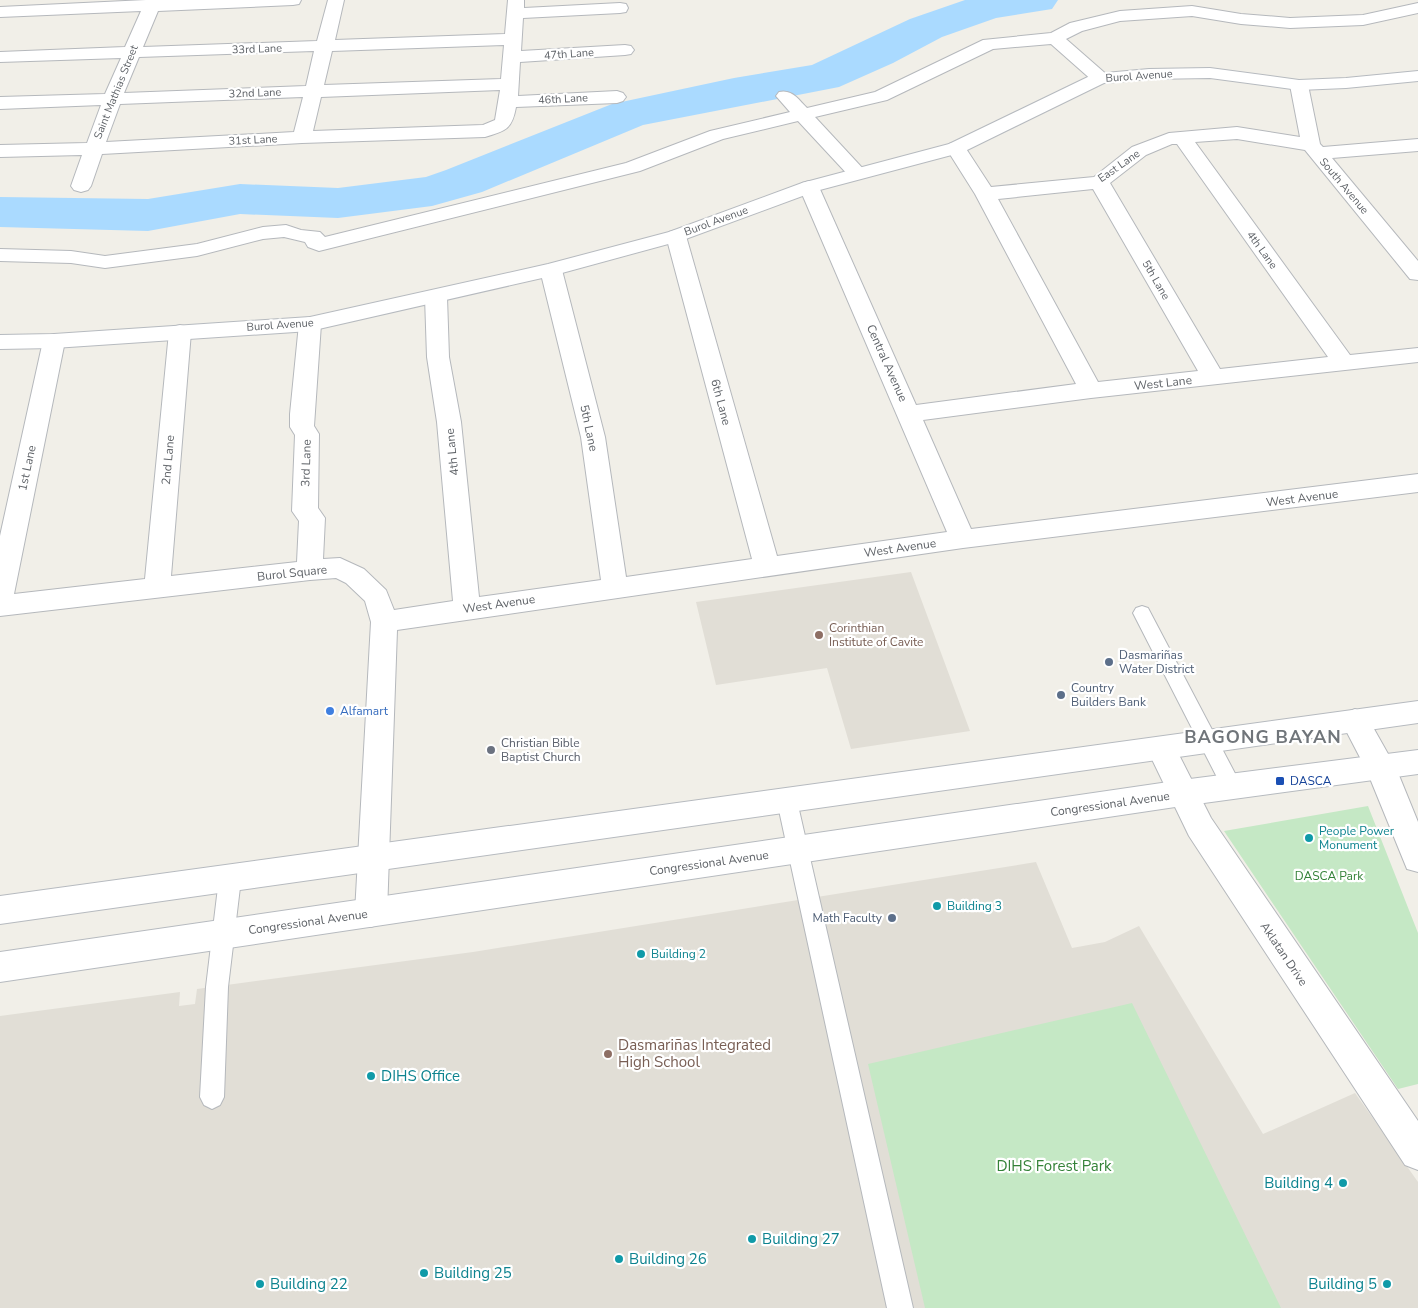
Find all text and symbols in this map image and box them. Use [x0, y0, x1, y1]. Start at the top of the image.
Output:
street label: 33rd Lane [232, 41, 282, 57]
street label: Saint Mathias Street [90, 43, 142, 141]
street label: 47th Lane [544, 45, 595, 63]
street label: Burol Avenue [1105, 66, 1173, 86]
street label: 32nd Lane [228, 85, 282, 101]
street label: 46th Lane [538, 90, 589, 108]
street label: 31st Lane [228, 131, 278, 149]
street label: East Lane [1095, 146, 1143, 186]
street label: South Avenue [1316, 155, 1372, 218]
street label: Burol Avenue [682, 202, 750, 240]
street label: 4th Lane [1243, 228, 1281, 272]
street label: 5th Lane [1139, 257, 1173, 303]
street label: Burol Avenue [246, 315, 314, 335]
street label: Central Avenue [863, 322, 911, 404]
street label: West Lane [1133, 372, 1193, 394]
street label: 6th Lane [707, 377, 735, 427]
street label: 5th Lane [576, 403, 602, 453]
street label: 4th Lane [442, 428, 462, 476]
street label: 2nd Lane [158, 434, 178, 486]
street label: 3rd Lane [297, 439, 315, 487]
street label: 1st Lane [14, 444, 40, 492]
street label: West Avenue [1265, 486, 1339, 510]
street label: West Avenue [863, 535, 937, 561]
street label: Burol Square [256, 561, 328, 585]
street label: West Avenue [462, 591, 536, 617]
place label: Corinthian Institute of Cavite [829, 620, 923, 650]
marker: Corinthian Institute of Cavite [813, 629, 825, 641]
place label: Dasmariñas Water District [1119, 647, 1195, 677]
marker: Dasmariñas Water District [1103, 656, 1115, 668]
place label: Country Builders Bank [1071, 680, 1147, 710]
marker: Country Builders Bank [1055, 689, 1067, 701]
place label: Alfamart [340, 703, 389, 719]
marker: Alfamart [324, 705, 336, 717]
district label: BAGONG BAYAN [1184, 725, 1342, 749]
place label: Christian Bible Baptist Church [501, 735, 581, 765]
marker: Christian Bible Baptist Church [485, 744, 497, 756]
place label: DASCA [1290, 773, 1332, 789]
marker: DASCA [1274, 775, 1286, 787]
street label: Congressional Avenue [1049, 788, 1171, 820]
place label: People Power Monument [1319, 823, 1395, 853]
marker: People Power Monument [1303, 832, 1315, 844]
street label: Congressional Avenue [648, 847, 770, 879]
park label: DASCA Park [1295, 868, 1364, 884]
place label: Building 3 [947, 898, 1002, 914]
marker: Building 3 [931, 900, 943, 912]
street label: Congressional Avenue [247, 906, 369, 938]
place label: Math Faculty [812, 910, 883, 926]
marker: Math Faculty [886, 912, 898, 924]
street label: Aklatan Drive [1257, 919, 1311, 989]
place label: Building 2 [651, 946, 706, 962]
marker: Building 2 [635, 948, 647, 960]
place label: Dasmariñas Integrated High School [618, 1035, 771, 1072]
marker: Dasmariñas Integrated High School [602, 1048, 614, 1060]
place label: DIHS Office [381, 1066, 460, 1086]
marker: DIHS Office [365, 1070, 377, 1082]
park label: DIHS Forest Park [996, 1156, 1112, 1176]
place label: Building 4 [1264, 1173, 1333, 1193]
marker: Building 4 [1337, 1177, 1349, 1189]
place label: Building 27 [762, 1229, 840, 1249]
marker: Building 27 [746, 1233, 758, 1245]
place label: Building 26 [629, 1249, 707, 1269]
marker: Building 26 [613, 1253, 625, 1265]
place label: Building 25 [434, 1263, 512, 1283]
marker: Building 25 [418, 1267, 430, 1279]
place label: Building 22 [270, 1274, 348, 1294]
place label: Building 5 [1308, 1274, 1377, 1294]
marker: Building 22 [254, 1278, 266, 1290]
marker: Building 5 [1381, 1278, 1393, 1290]

